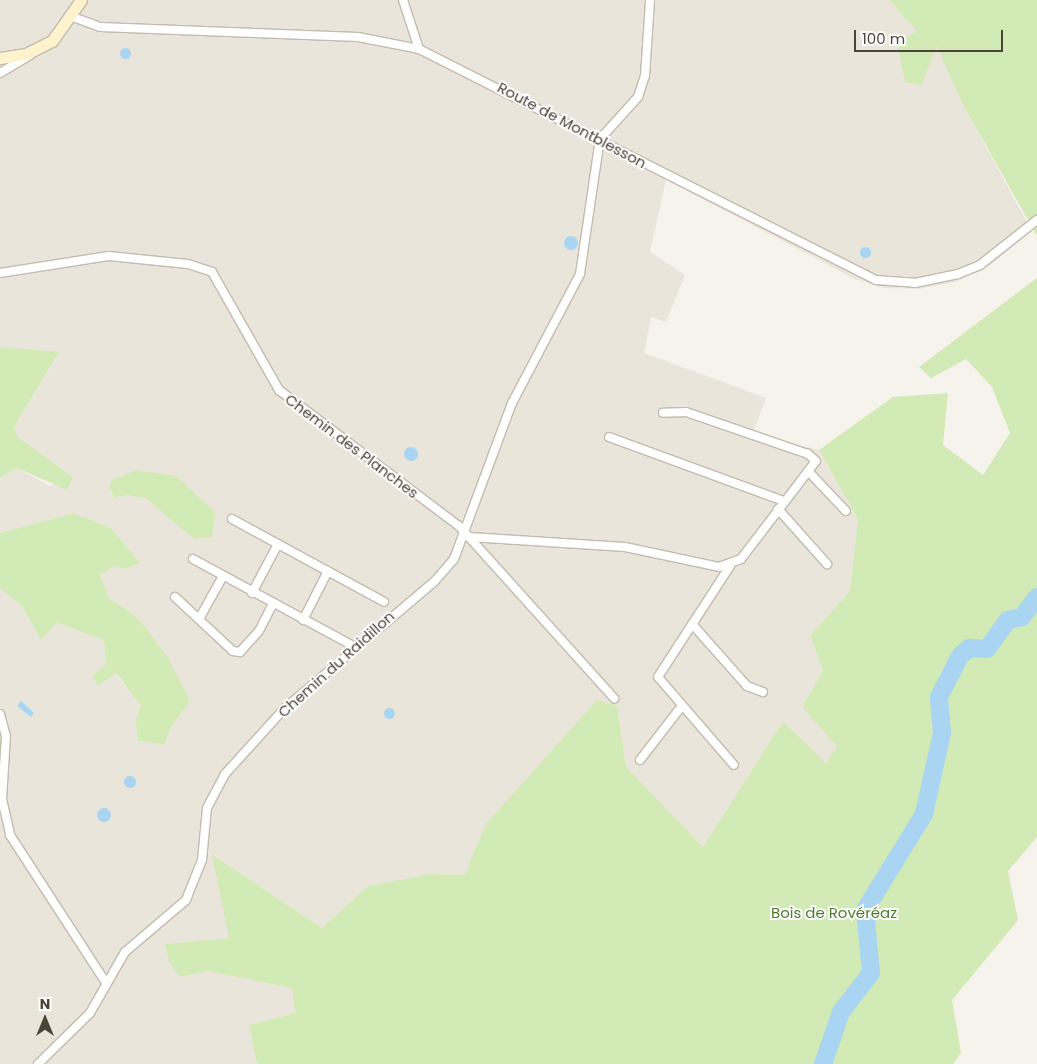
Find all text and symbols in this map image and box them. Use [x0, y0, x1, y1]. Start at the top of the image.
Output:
scale bar [857, 20, 1006, 52]
text: 100 m [862, 28, 905, 49]
street label: Route de Montblesson [494, 78, 650, 172]
street label: Chemin des Planches [282, 390, 422, 502]
street label: Chemin du Raidillon [274, 607, 398, 721]
park label: Bois de Rovéréaz [771, 904, 897, 922]
north arrow [20, 994, 70, 1044]
text: N [40, 994, 50, 1014]

